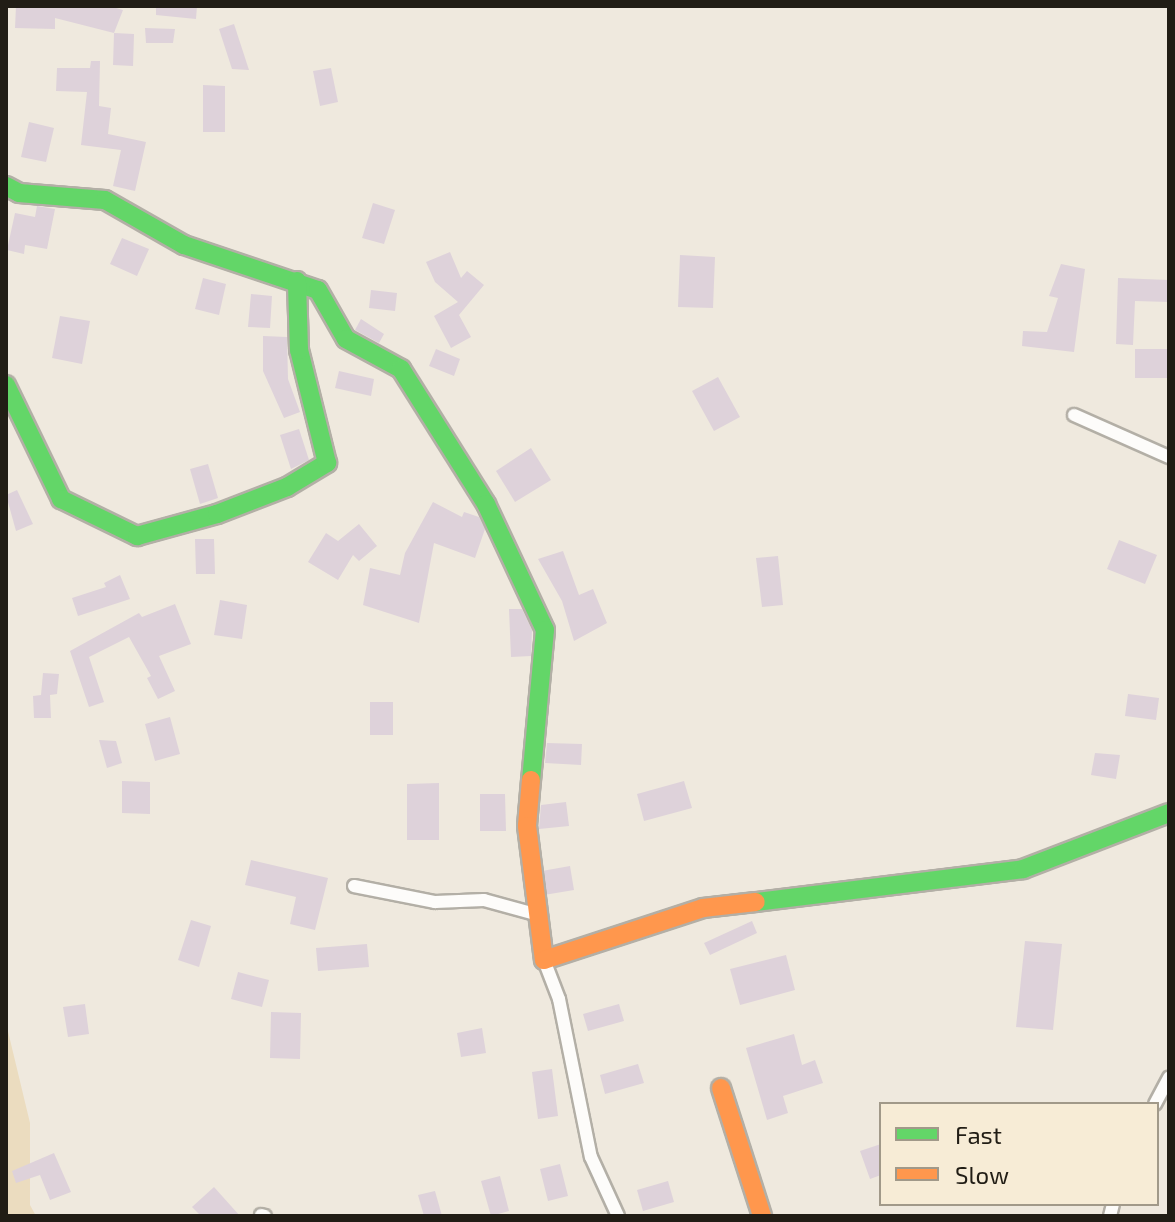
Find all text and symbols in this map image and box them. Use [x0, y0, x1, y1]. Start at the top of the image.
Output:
legend [879, 1102, 1159, 1206]
text: Fast [955, 1120, 1002, 1149]
text: Slow [955, 1160, 1009, 1189]

